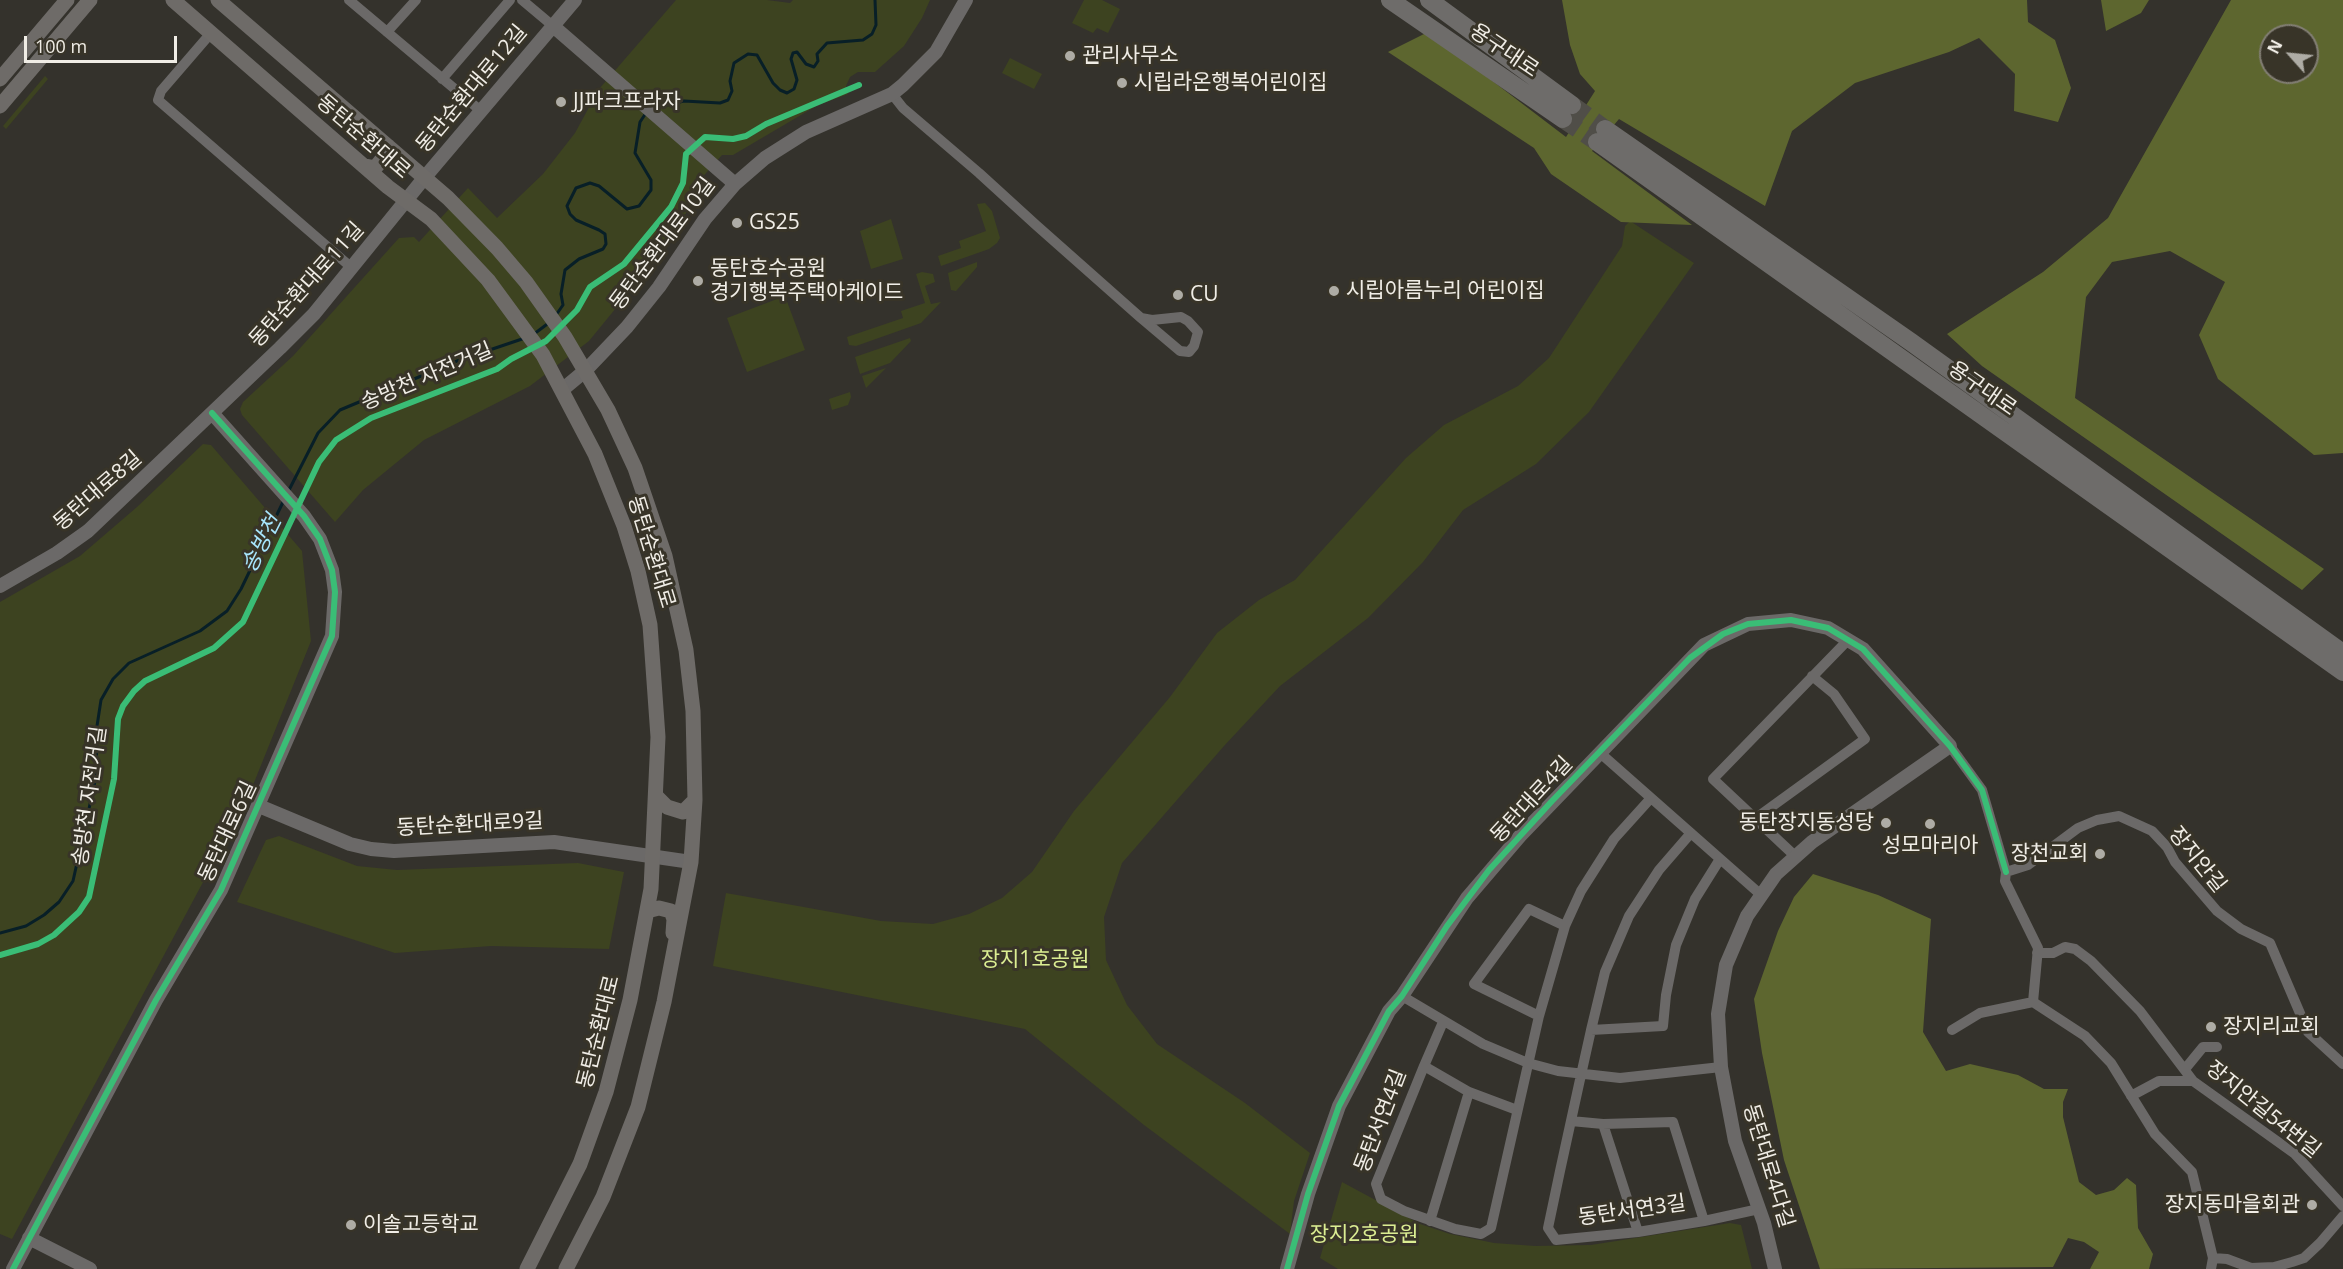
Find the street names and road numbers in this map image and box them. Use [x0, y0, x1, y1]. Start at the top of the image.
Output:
street label: 용구대로 [1465, 19, 1543, 83]
street label: 동탄순환대로12길 [411, 20, 533, 158]
street label: 동탄순환대로 [311, 89, 415, 185]
street label: 동탄순환대로10길 [605, 173, 721, 315]
street label: 동탄순환대로11길 [244, 217, 370, 353]
street label: 송방천 자전거길 [357, 338, 497, 416]
street label: 용구대로 [1943, 357, 2021, 421]
street label: 동탄대로8길 [49, 446, 147, 536]
street label: 동탄순환대로 [622, 493, 680, 611]
street label: 송방천 자전거길 [68, 725, 112, 867]
street label: 동탄대로4길 [1486, 752, 1578, 848]
street label: 동탄대로6길 [194, 777, 262, 887]
street label: 동탄순환대로9길 [396, 809, 544, 841]
street label: 장지안길 [2163, 822, 2231, 898]
street label: 동탄순환대로 [573, 973, 625, 1091]
street label: 장지안길54번길 [2201, 1056, 2325, 1164]
street label: 동탄서연4길 [1350, 1066, 1412, 1176]
street label: 동탄대로4다길 [1737, 1101, 1799, 1231]
street label: 동탄서연3길 [1576, 1191, 1688, 1231]

